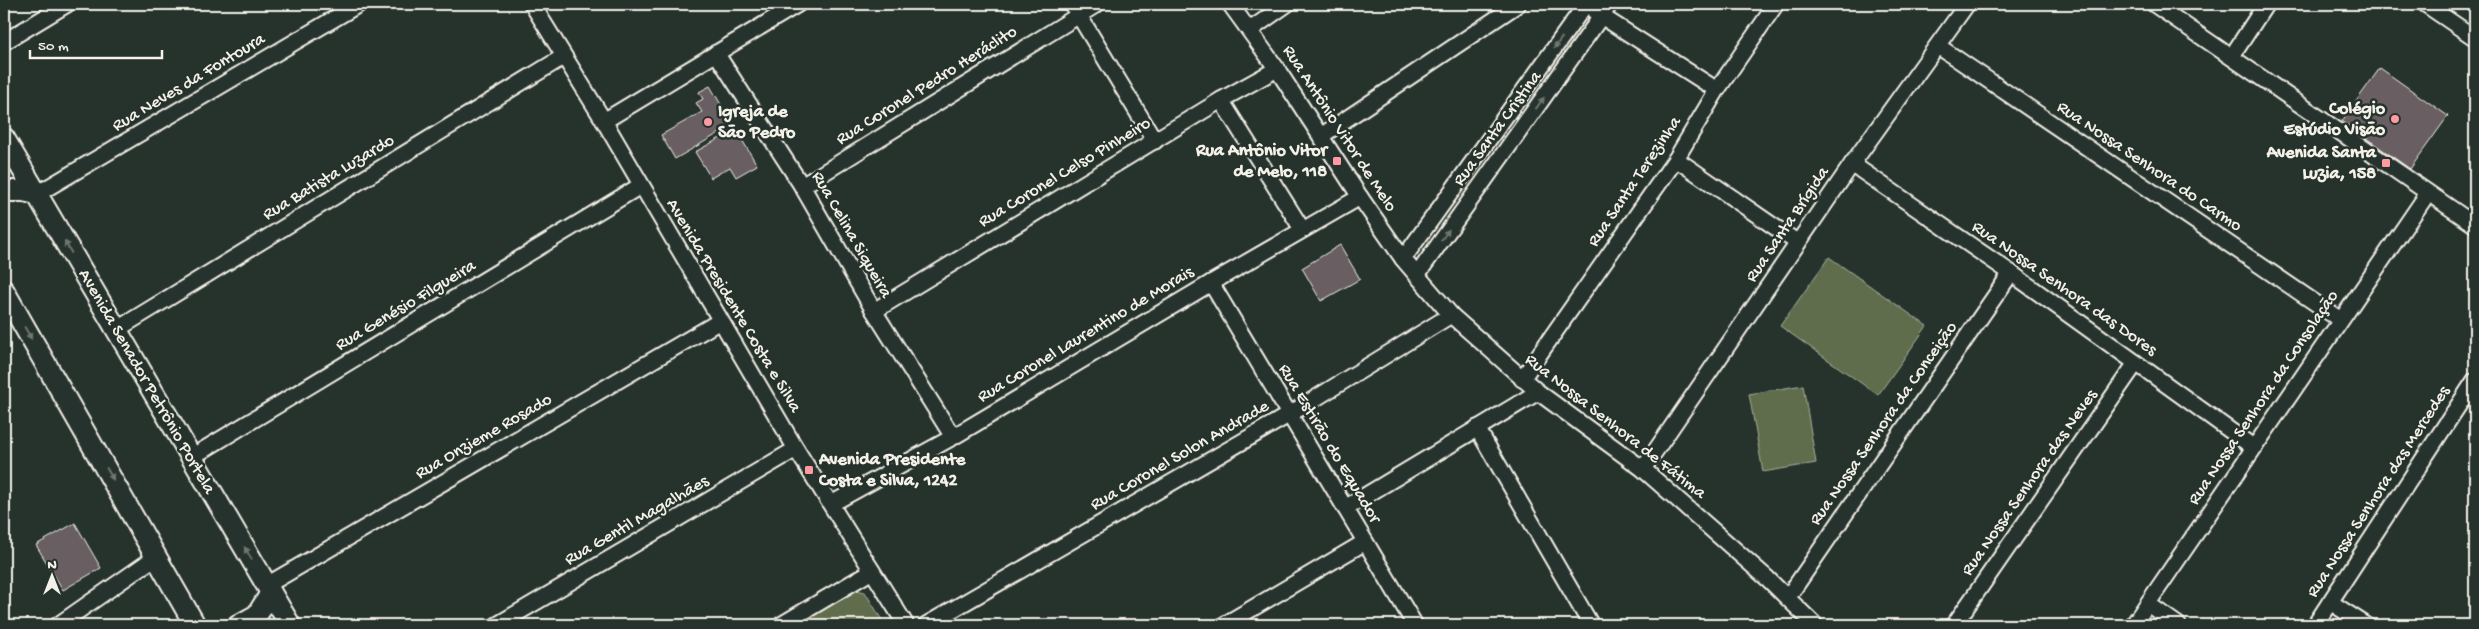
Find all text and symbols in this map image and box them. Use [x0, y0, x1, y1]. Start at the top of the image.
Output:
street label: Rua Coronel Pedro Heráclito [833, 22, 1021, 150]
scale bar [30, 28, 162, 60]
street label: Rua Neves da Fontoura [109, 28, 270, 137]
one-way arrow [1553, 36, 1563, 50]
text: 50 m [38, 38, 69, 56]
street label: Rua Antônio Vitor de Melo [1277, 42, 1401, 216]
street label: Rua Santa Cristina [1449, 67, 1547, 191]
one-way arrow [1535, 96, 1545, 110]
street label: Rua Nossa Senhora do Carmo [2052, 97, 2246, 237]
place label: Colégio Estúdio Visão [2283, 99, 2386, 141]
place label: Igreja de São Pedro [718, 102, 796, 144]
street label: Rua Santa Terezinha [1584, 112, 1687, 251]
street label: Rua Coronel Celso Pinheiro [975, 113, 1155, 233]
marker: Colégio Estúdio Visão [2389, 113, 2401, 125]
marker: Igreja de São Pedro [702, 116, 714, 128]
street label: Rua Batista Luzardo [259, 130, 399, 226]
place label: Rua Antônio Vitor de Melo, 118 [1195, 141, 1330, 183]
place label: Avenida Santa Luzia, 158 [2266, 143, 2377, 185]
marker: Rua Antônio Vitor de Melo, 118 [1331, 155, 1343, 167]
marker: Avenida Santa Luzia, 158 [2380, 157, 2392, 169]
street label: Rua Santa Brígida [1742, 162, 1835, 287]
street label: Rua Celina Siqueira [806, 168, 896, 303]
street label: Avenida Presidente Costa e Silva [661, 195, 806, 418]
street label: Rua Nossa Senhora das Dores [1967, 217, 2162, 362]
one-way arrow [1440, 228, 1450, 242]
one-way arrow [63, 240, 72, 253]
street label: Rua Genésio Filgueira [332, 255, 481, 356]
street label: Rua Coronel Laurentino de Morais [974, 261, 1199, 408]
street label: Avenida Senador Petrônio Portela [73, 266, 220, 499]
street label: Rua Nossa Senhora da Consolação [2184, 287, 2344, 509]
street label: Rua Nossa Senhora da Conceição [1805, 318, 1963, 530]
one-way arrow [24, 326, 33, 339]
street label: Rua Nossa Senhora de Fátima [1520, 350, 1710, 505]
street label: Rua Estirão do Equador [1273, 361, 1386, 529]
street label: Rua Nossa Senhora das Mercedes [2303, 381, 2456, 602]
street label: Rua Nossa Senhora das Neves [1957, 385, 2103, 580]
street label: Rua Onzieme Rosado [412, 389, 556, 485]
street label: Rua Coronel Solon Andrade [1087, 396, 1274, 516]
place label: Avenida Presidente Costa e Silva, 1242 [818, 450, 966, 492]
marker: Avenida Presidente Costa e Silva, 1242 [803, 464, 815, 476]
one-way arrow [105, 467, 114, 480]
street label: Rua Gentil Magalhães [561, 470, 714, 571]
one-way arrow [243, 546, 252, 559]
north arrow [28, 552, 78, 602]
text: N [47, 557, 57, 574]

